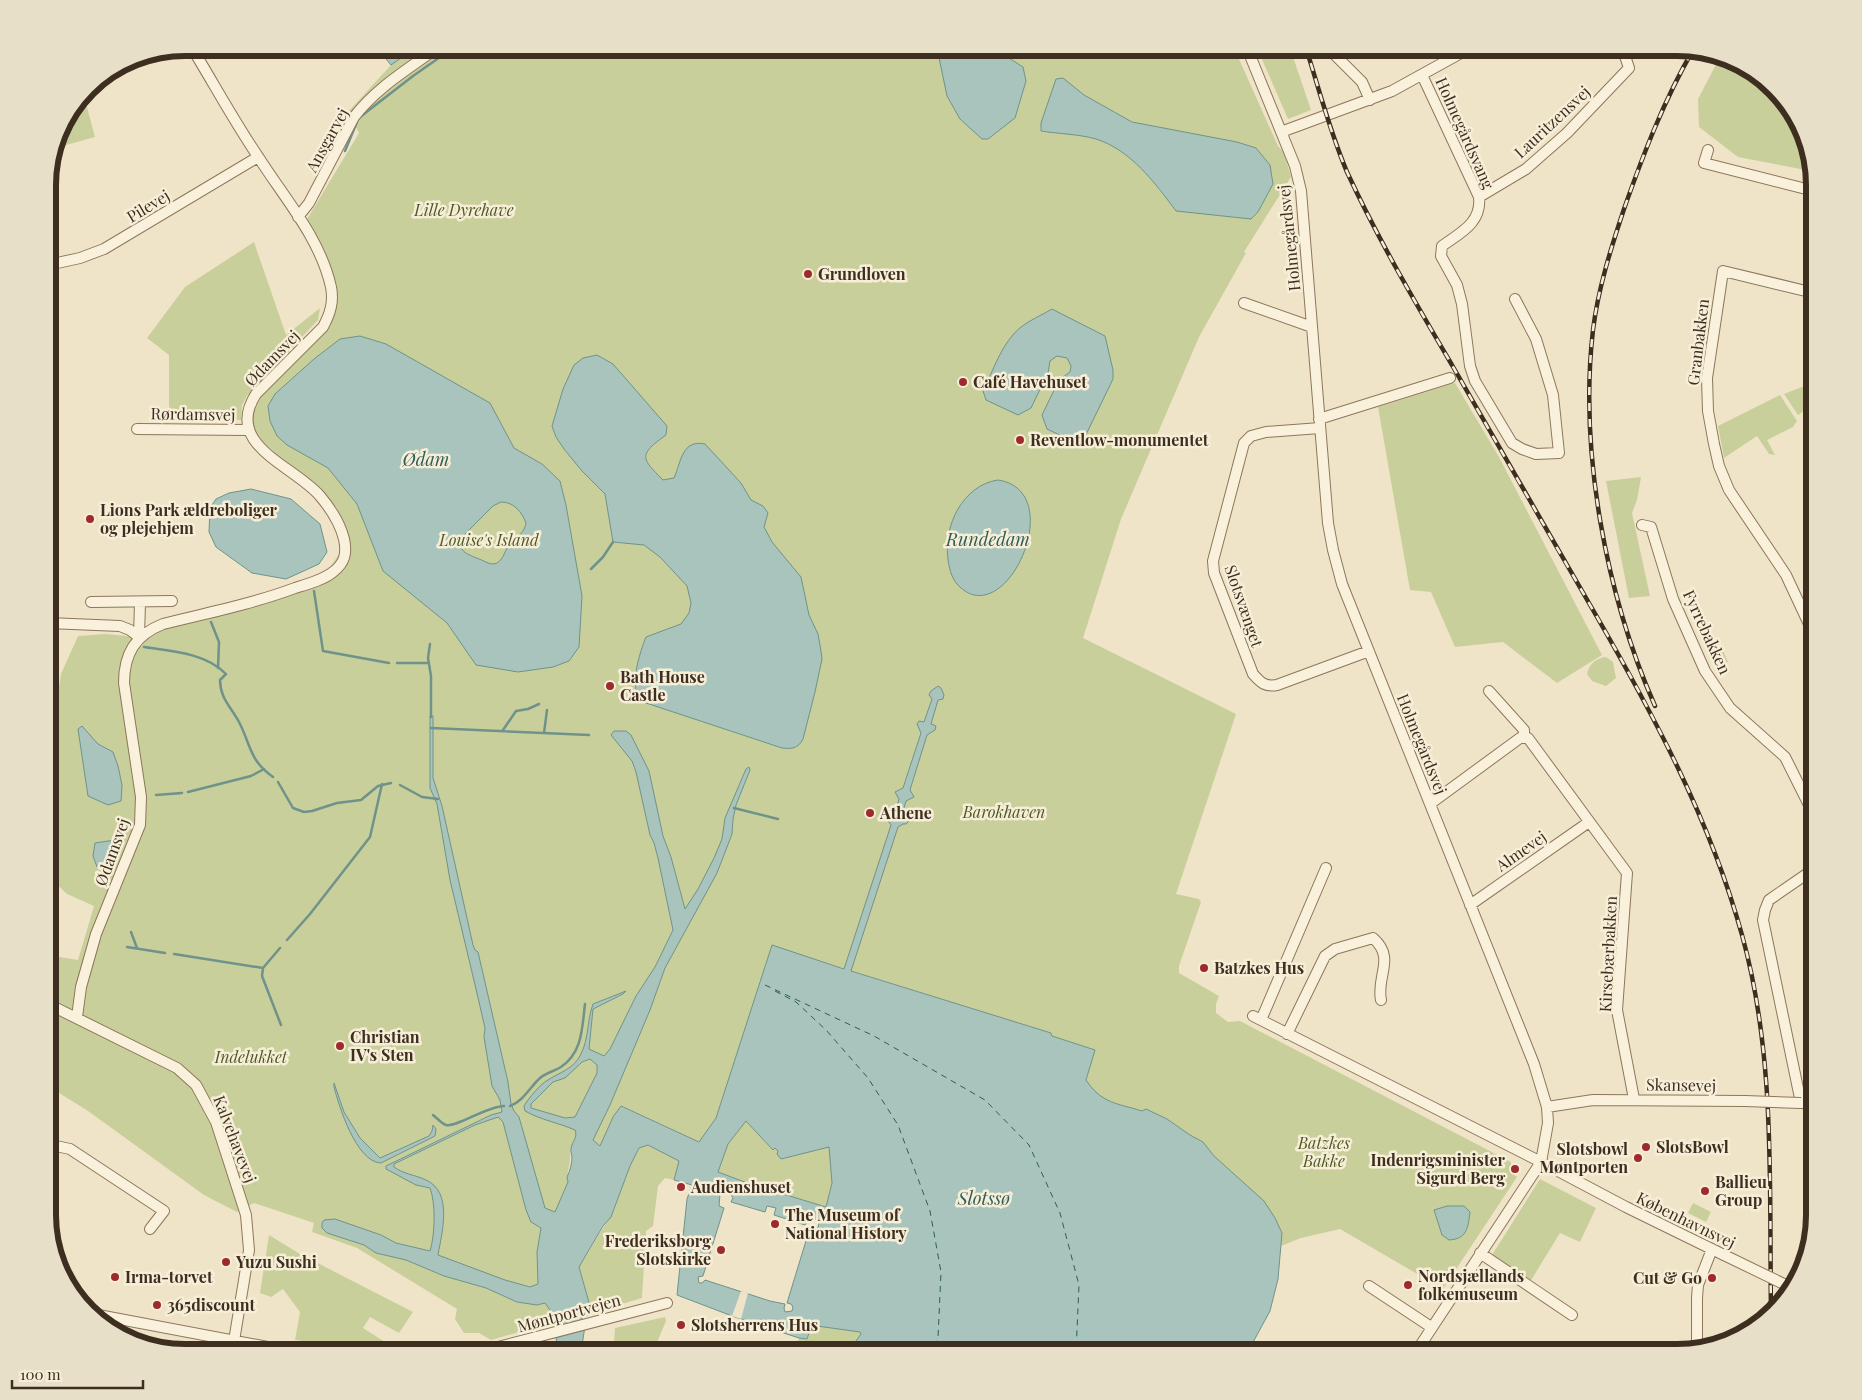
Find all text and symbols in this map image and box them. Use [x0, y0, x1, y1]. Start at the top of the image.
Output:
street label: Holmegårdsvang [1431, 74, 1500, 193]
street label: Lauritzensvej [1509, 81, 1594, 162]
street label: Ansgarvej [300, 104, 353, 176]
street label: Holmegårdsvej [1272, 184, 1305, 292]
street label: Pilevej [122, 185, 173, 227]
park label: Lille Dyrehave [413, 199, 514, 220]
place label: Grundloven [818, 263, 906, 284]
marker: Grundloven [802, 268, 814, 280]
street label: Granbakken [1682, 297, 1713, 386]
street label: Ødamsvej [240, 325, 304, 390]
place label: Café Havehuset [973, 371, 1087, 392]
marker: Café Havehuset [957, 376, 969, 388]
street label: Rørdamsvej [151, 402, 235, 425]
place label: Reventlow-monumentet [1030, 429, 1209, 450]
marker: Reventlow-monumentet [1014, 434, 1026, 446]
water label: Ødam [402, 447, 449, 471]
place label: Lions Park ældreboliger og plejehjem [100, 499, 278, 538]
marker: Lions Park ældreboliger og plejehjem [84, 513, 96, 525]
water label: Rundedam [945, 527, 1030, 551]
park label: Louise's Island [438, 529, 540, 550]
street label: Slotsvænget [1221, 562, 1268, 650]
street label: Fyrrebakken [1679, 586, 1736, 678]
place label: Bath House Castle [620, 666, 705, 705]
marker: Bath House Castle [604, 680, 616, 692]
street label: Holmegårdsvej [1393, 690, 1452, 797]
park label: Barokhaven [962, 801, 1045, 822]
place label: Athene [879, 802, 932, 823]
marker: Athene [864, 807, 876, 819]
street label: Ødamsvej [90, 815, 133, 889]
street label: Almevej [1491, 826, 1550, 876]
street label: Kirsebærbakken [1594, 895, 1621, 1013]
place label: Batzkes Hus [1214, 957, 1304, 978]
marker: Batzkes Hus [1198, 962, 1210, 974]
place label: Christian IV's Sten [350, 1026, 420, 1065]
marker: Christian IV's Sten [334, 1040, 346, 1052]
park label: Indelukket [214, 1046, 288, 1067]
street label: Skansevej [1646, 1073, 1716, 1096]
street label: Kalvehavevej [209, 1092, 262, 1185]
park label: Batzkes Bakke [1297, 1132, 1350, 1171]
place label: SlotsBowl [1656, 1136, 1729, 1157]
place label: Slotsbowl Møntporten [1540, 1138, 1628, 1177]
marker: SlotsBowl [1640, 1141, 1652, 1153]
place label: Indenrigsminister Sigurd Berg [1370, 1149, 1506, 1188]
marker: Slotsbowl Møntporten [1632, 1152, 1644, 1164]
marker: Indenrigsminister Sigurd Berg [1509, 1163, 1521, 1175]
place label: Ballieu Group [1715, 1171, 1767, 1210]
place label: Audienshuset [690, 1176, 792, 1197]
marker: Audienshuset [675, 1181, 687, 1193]
marker: Ballieu Group [1699, 1185, 1711, 1197]
water label: Slotssø [957, 1186, 1011, 1210]
street label: Københavnsvej [1633, 1186, 1739, 1253]
place label: The Museum of National History [785, 1204, 907, 1243]
marker: The Museum of National History [769, 1218, 781, 1230]
place label: Frederiksborg Slotskirke [605, 1230, 711, 1269]
marker: Frederiksborg Slotskirke [715, 1244, 727, 1256]
place label: Yuzu Sushi [235, 1251, 317, 1272]
marker: Yuzu Sushi [220, 1256, 232, 1268]
place label: Nordsjællands folkemuseum [1418, 1265, 1524, 1304]
place label: Irma-torvet [125, 1266, 213, 1287]
place label: Cut & Go [1633, 1267, 1702, 1288]
marker: Irma-torvet [109, 1271, 121, 1283]
marker: Cut & Go [1706, 1272, 1718, 1284]
marker: Nordsjællands folkemuseum [1402, 1279, 1414, 1291]
street label: Møntportvejen [515, 1289, 623, 1336]
place label: 365discount [167, 1294, 256, 1315]
marker: 365discount [151, 1299, 163, 1311]
place label: Slotsherrens Hus [691, 1314, 818, 1335]
marker: Slotsherrens Hus [675, 1319, 687, 1331]
scale bar [12, 1358, 144, 1390]
text: 100 m [20, 1364, 61, 1384]

